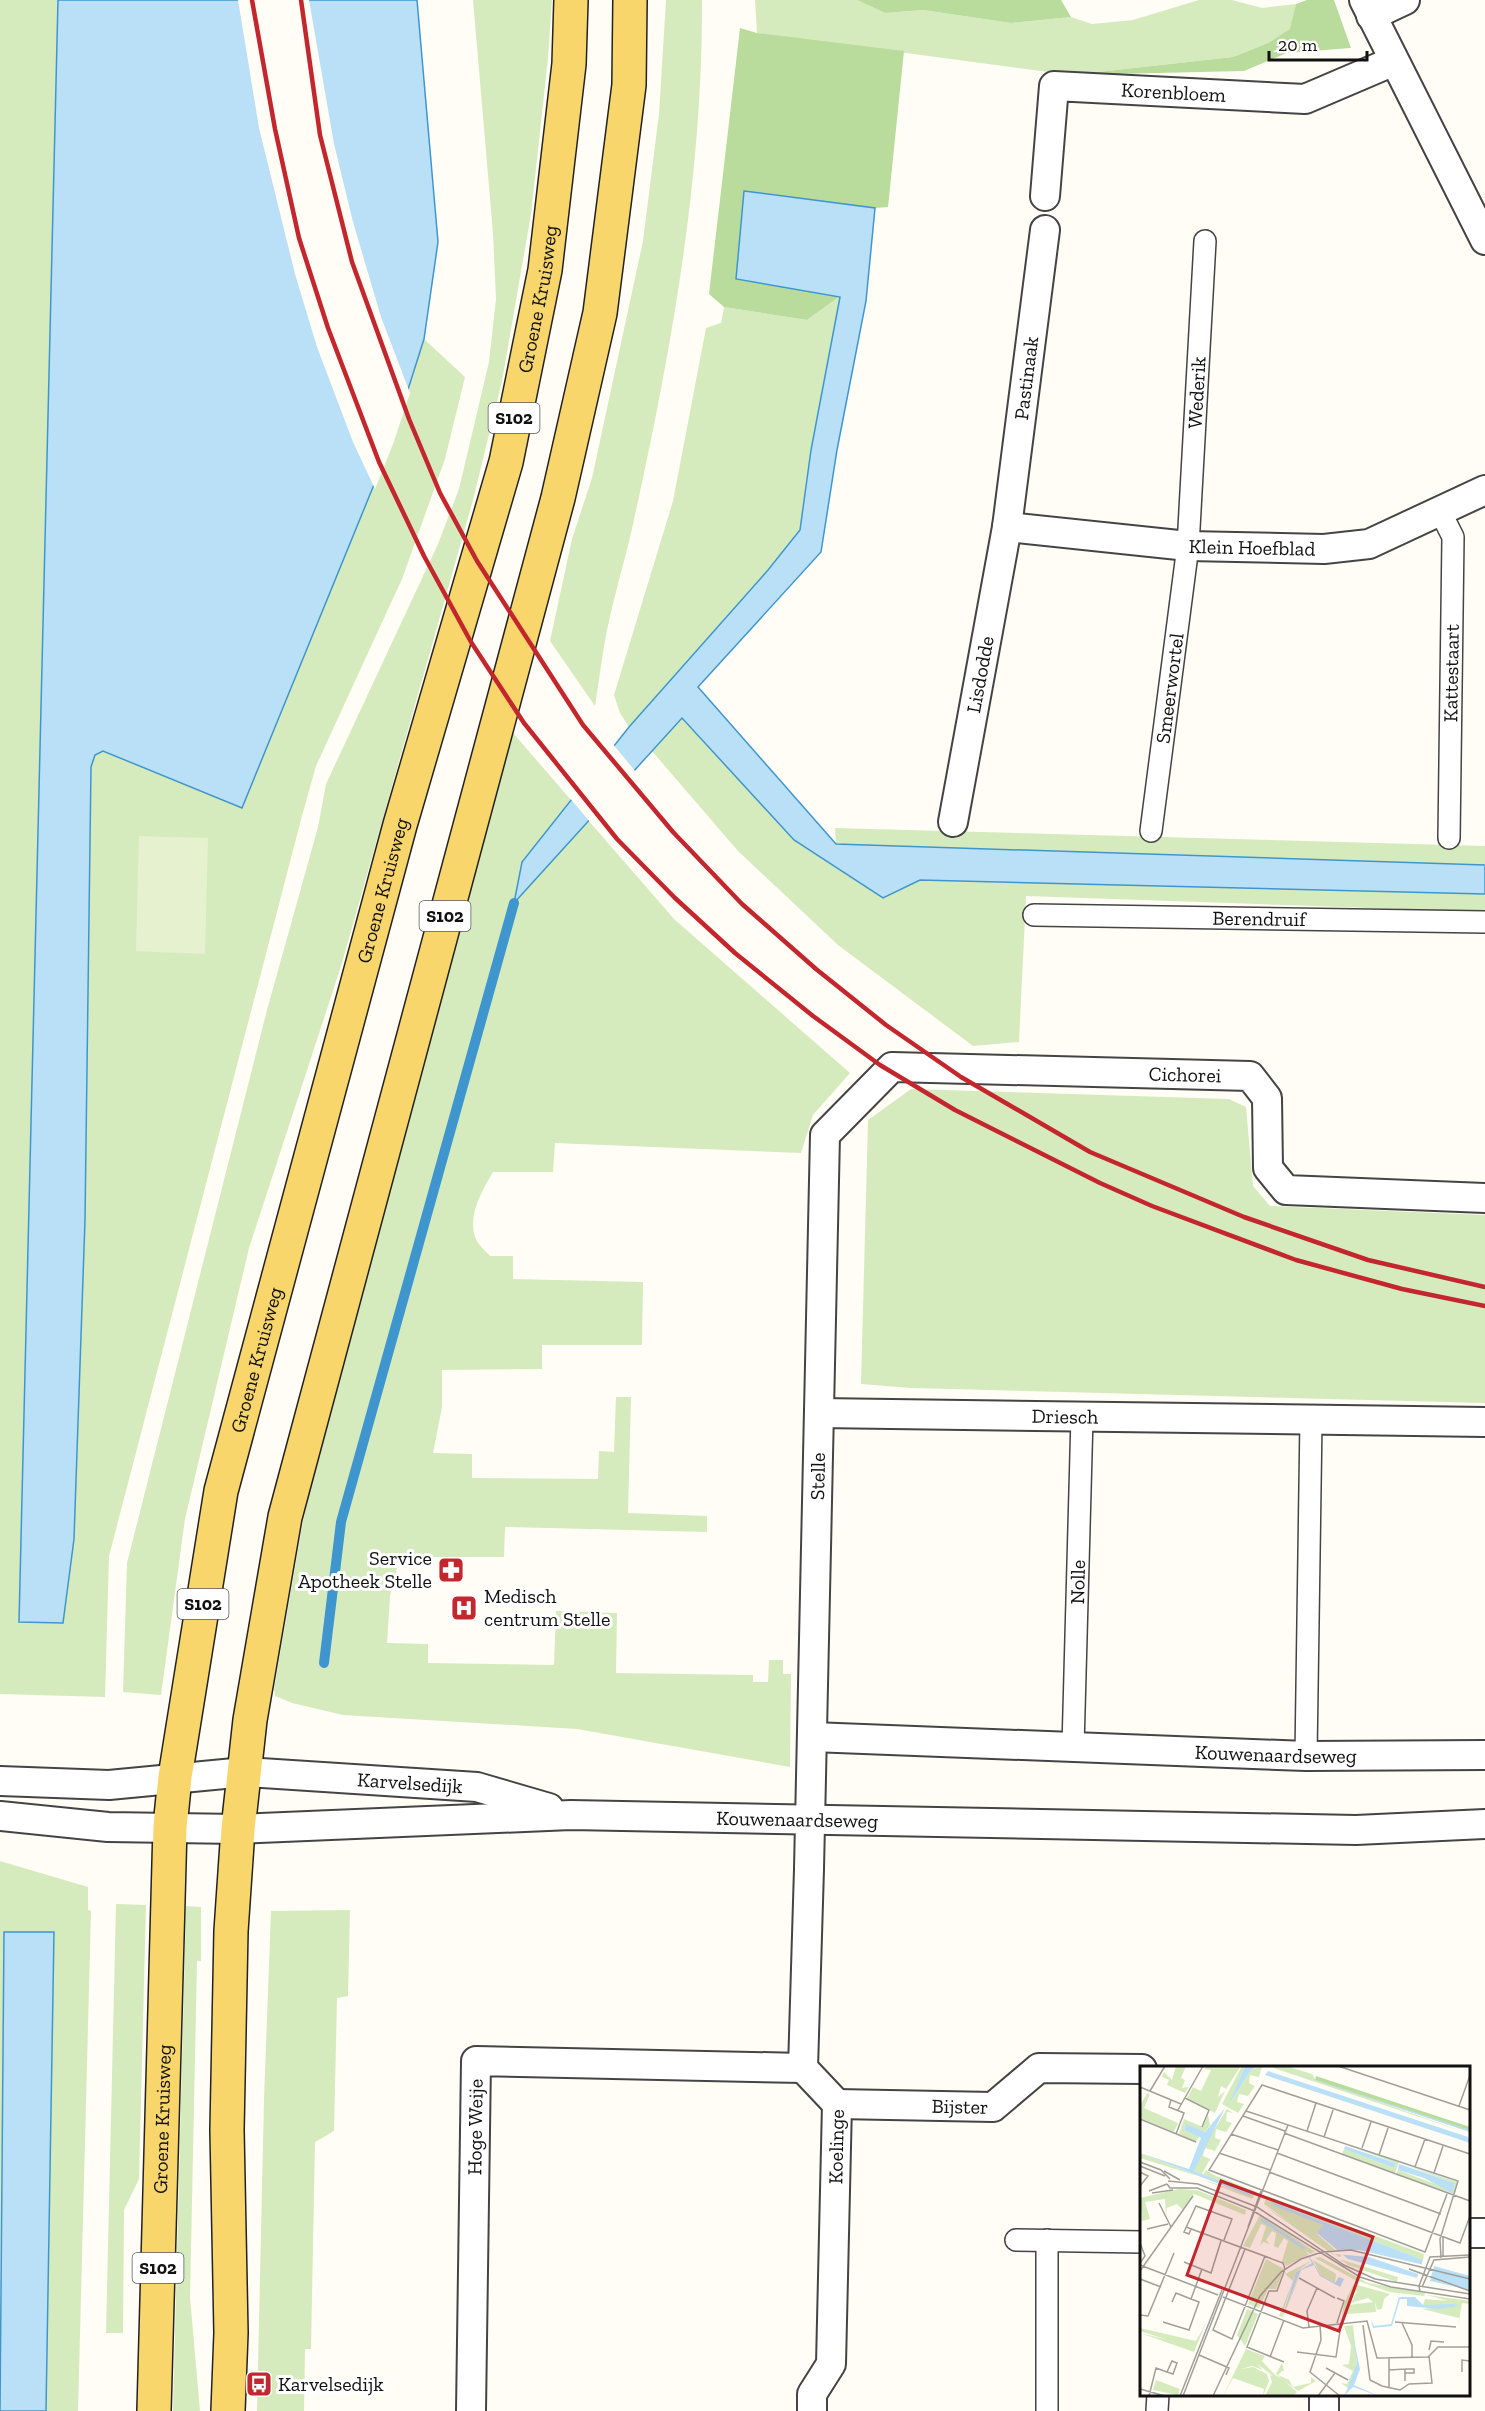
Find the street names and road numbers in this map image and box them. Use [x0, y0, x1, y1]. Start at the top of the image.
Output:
street label: Korenbloem [1120, 77, 1227, 107]
street label: Groene Kruisweg [512, 224, 562, 375]
street label: Pastinaak [1009, 334, 1043, 421]
street label: Wederik [1183, 355, 1211, 429]
road number: S102 [488, 403, 540, 433]
street label: Klein Hoefblad [1188, 534, 1316, 561]
street label: Kattestaart [1438, 623, 1464, 722]
street label: Smeerwortel [1150, 632, 1189, 745]
street label: Lisdodde [961, 634, 999, 715]
street label: Groene Kruisweg [351, 815, 414, 966]
road number: S102 [420, 901, 470, 931]
street label: Berendruif [1212, 906, 1307, 931]
street label: Cichorei [1148, 1061, 1222, 1087]
street label: Groene Kruisweg [225, 1284, 287, 1435]
street label: Driesch [1031, 1404, 1099, 1429]
street label: Stelle [805, 1452, 830, 1500]
street label: Nolle [1065, 1559, 1090, 1605]
road number: S102 [178, 1589, 228, 1619]
street label: Kouwenaardseweg [1194, 1740, 1357, 1768]
street label: Karvelsedijk [356, 1767, 464, 1798]
street label: Kouwenaardseweg [716, 1806, 878, 1833]
street label: Groene Kruisweg [148, 2044, 176, 2194]
street label: Hoge Weije [462, 2079, 488, 2175]
street label: Bijster [931, 2094, 989, 2119]
street label: Koelinge [823, 2109, 849, 2184]
road number: S102 [132, 2253, 184, 2283]

